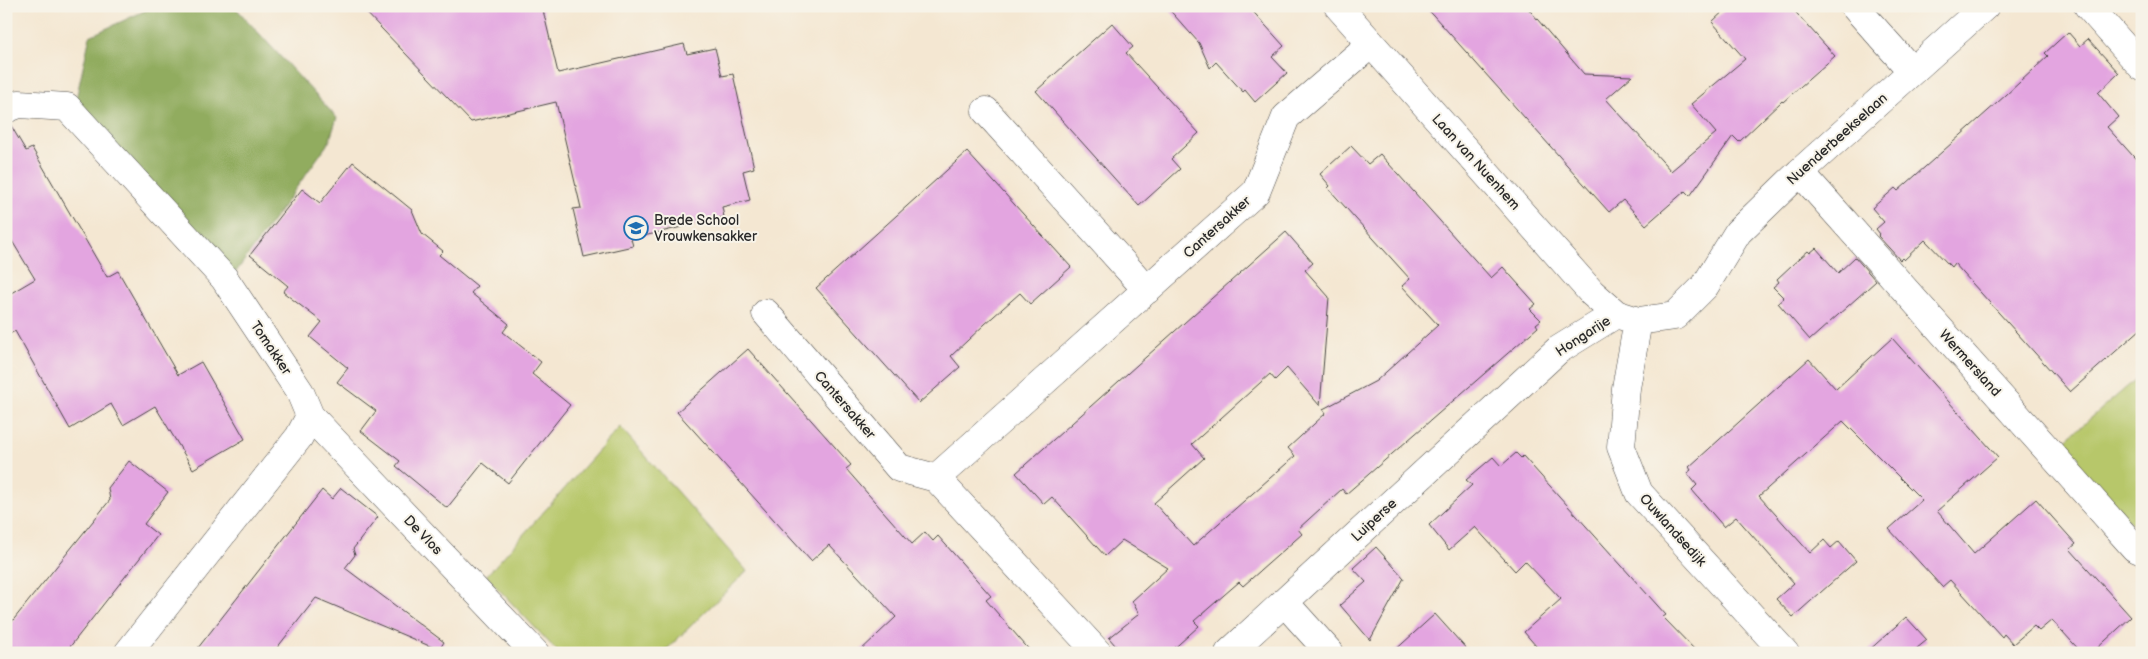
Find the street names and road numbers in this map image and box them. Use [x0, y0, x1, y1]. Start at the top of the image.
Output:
street label: Nuenderbeekselaan [1783, 89, 1891, 189]
street label: Laan van Nuenhem [1428, 110, 1524, 214]
street label: Cantersakker [1180, 192, 1255, 262]
street label: Hongarije [1552, 312, 1614, 360]
street label: Tomakker [247, 318, 296, 379]
street label: Wermersland [1936, 326, 2004, 400]
street label: Cantersakker [811, 367, 880, 443]
street label: Ouwlandsedijk [1636, 490, 1710, 570]
street label: Luiperse [1348, 495, 1400, 545]
street label: De Vlos [400, 512, 446, 558]

